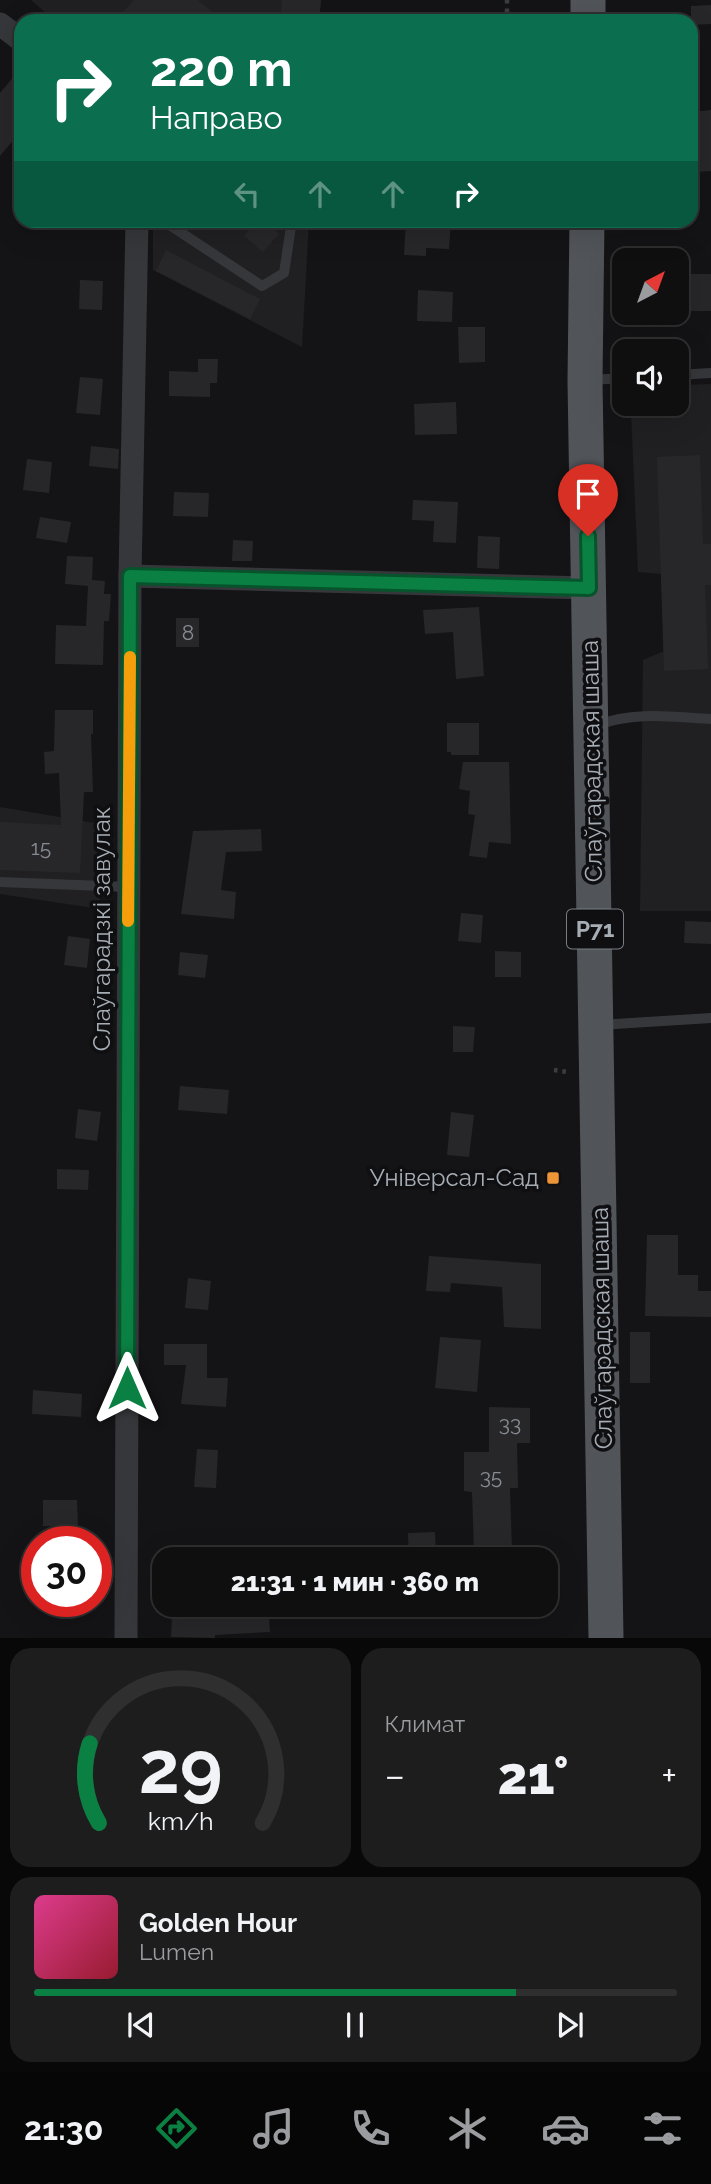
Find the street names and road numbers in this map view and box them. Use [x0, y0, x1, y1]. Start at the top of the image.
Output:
street label: Слаўгарадская шаша [575, 640, 608, 882]
street label: Слаўгарадзкі завулак [87, 807, 116, 1051]
road number: Р71 [567, 910, 623, 948]
street label: Слаўгарадская шаша [585, 1207, 618, 1449]

